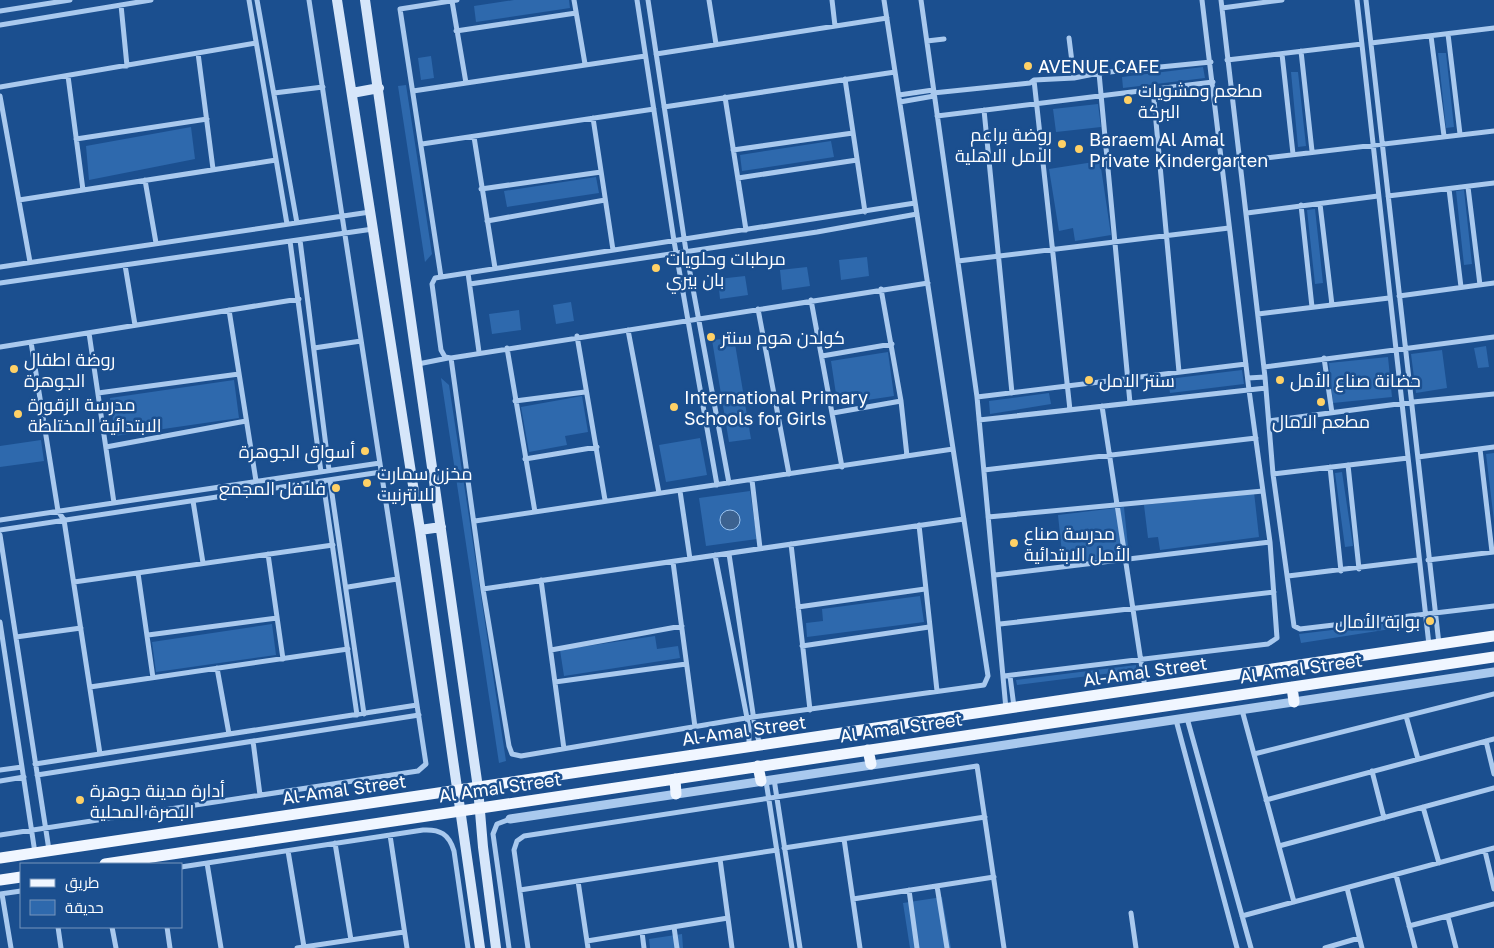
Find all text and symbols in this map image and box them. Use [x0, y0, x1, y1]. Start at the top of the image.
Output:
place label: AVENUE CAFE [1038, 55, 1159, 77]
marker: AVENUE CAFE [1022, 60, 1034, 72]
place label: مطعم ومشويات البركة [1138, 79, 1262, 123]
marker: مطعم ومشويات البركة [1122, 94, 1134, 106]
place label: روضة براعم الامل الاهلية [955, 123, 1052, 167]
place label: Baraem Al Amal Private Kindergarten [1089, 128, 1268, 171]
marker: روضة براعم الامل الاهلية [1056, 138, 1068, 150]
marker: Baraem Al Amal Private Kindergarten [1073, 143, 1085, 155]
place label: مرطبات وحلويات بان بيري [666, 247, 786, 294]
marker: مرطبات وحلويات بان بيري [650, 262, 662, 274]
place label: كولدن هوم سنتر [720, 326, 845, 350]
marker: كولدن هوم سنتر [705, 331, 717, 343]
place label: روضة اطفال الجوهرة [24, 348, 115, 392]
marker: روضة اطفال الجوهرة [8, 363, 20, 375]
place label: سنتر الامل [1099, 369, 1175, 392]
place label: حضانة صناع الأمل [1290, 369, 1421, 393]
marker: سنتر الامل [1083, 374, 1095, 386]
marker: حضانة صناع الأمل [1274, 374, 1286, 386]
place label: International Primary Schools for Girls [684, 386, 868, 429]
place label: مدرسة الزقورة الابتدائية المختلطة [28, 393, 162, 436]
marker: مطعم الامال [1315, 396, 1327, 408]
marker: International Primary Schools for Girls [668, 401, 680, 413]
marker: مدرسة الزقورة الابتدائية المختلطة [12, 408, 24, 420]
place label: مطعم الامال [1272, 410, 1370, 434]
place label: أسواق الجوهرة [239, 440, 355, 464]
marker: أسواق الجوهرة [359, 445, 371, 457]
place label: مخزن سمارت للانترنيت [377, 462, 473, 506]
place label: فلافل المجمع [219, 477, 326, 501]
marker: مخزن سمارت للانترنيت [361, 477, 373, 489]
marker: فلافل المجمع [330, 482, 342, 494]
place label: مدرسة صناع الأمل الابتدائية [1024, 522, 1131, 566]
marker: مدرسة صناع الأمل الابتدائية [1008, 537, 1020, 549]
place label: بوابة الأمال [1335, 610, 1420, 633]
marker: بوابة الأمال [1424, 615, 1436, 627]
street label: Al Amal Street [1238, 649, 1364, 687]
street label: Al-Amal Street [1081, 651, 1209, 691]
street label: Al Amal Street [838, 708, 964, 746]
street label: Al-Amal Street [680, 710, 808, 750]
street label: Al Amal Street [437, 768, 563, 806]
street label: Al-Amal Street [280, 769, 408, 809]
place label: أدارة مدينة جوهرة البصرة المحلية [90, 779, 225, 823]
marker: أدارة مدينة جوهرة البصرة المحلية [74, 794, 86, 806]
legend [20, 863, 182, 928]
text: طريق [65, 873, 99, 893]
text: حديقة [65, 898, 104, 916]

